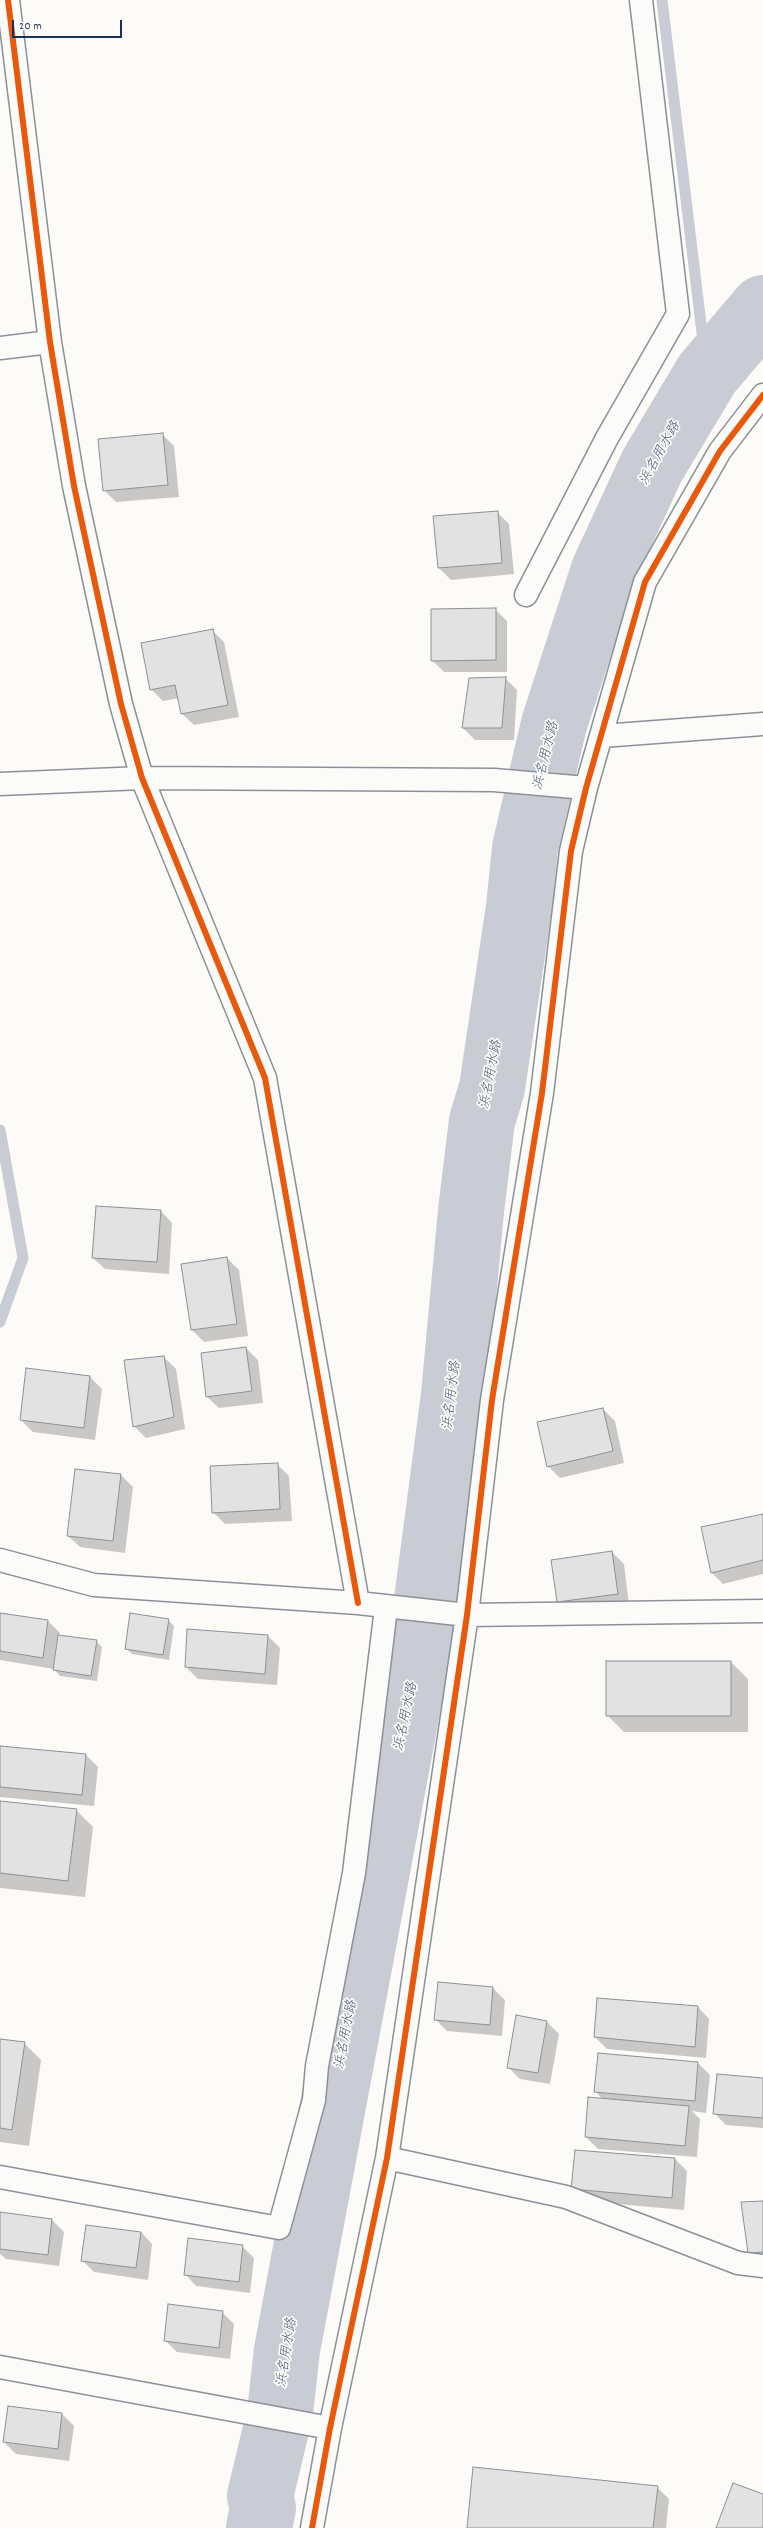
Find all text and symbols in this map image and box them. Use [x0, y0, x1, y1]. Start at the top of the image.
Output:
scale bar [14, 12, 124, 38]
text: 20 m [19, 18, 42, 35]
water label: 浜名用水路 [637, 419, 685, 489]
water label: 浜名用水路 [530, 720, 564, 792]
water label: 浜名用水路 [477, 1039, 507, 1111]
water label: 浜名用水路 [440, 1360, 466, 1432]
water label: 浜名用水路 [392, 1681, 422, 1753]
water label: 浜名用水路 [332, 1999, 362, 2071]
water label: 浜名用水路 [274, 2317, 302, 2389]

